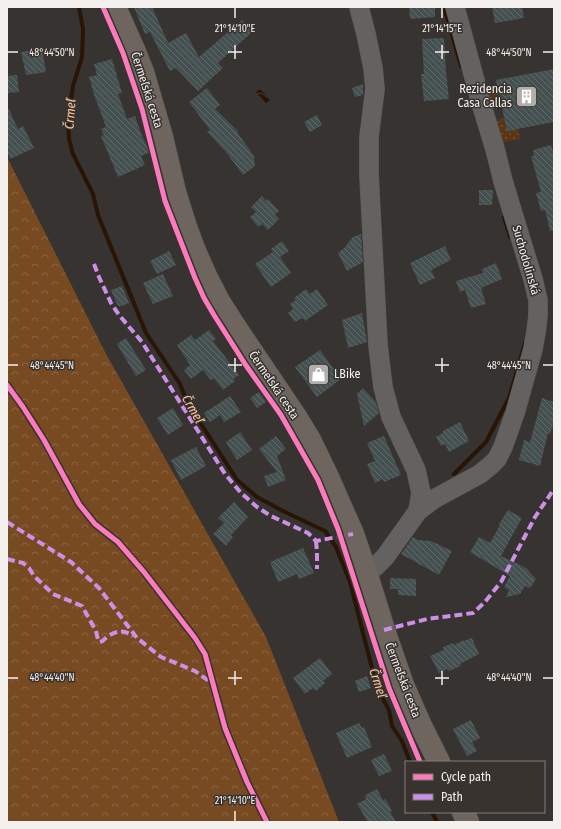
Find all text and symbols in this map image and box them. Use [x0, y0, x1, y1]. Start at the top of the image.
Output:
text: 21°14'10"E [215, 23, 256, 35]
text: 21°14'15"E [422, 23, 462, 35]
text: 48°44'50"N [29, 47, 75, 59]
text: 48°44'50"N [486, 47, 532, 59]
street label: Čermeľská cesta [128, 50, 167, 130]
place label: Rezidencia Casa Callas [458, 82, 512, 110]
building icon: Rezidencia Casa Callas [514, 83, 540, 109]
water label: Črmeľ [61, 97, 79, 130]
street label: Suchodolinská [509, 224, 543, 296]
street label: Čermeľská cesta [246, 348, 303, 422]
text: 48°44'45"N [30, 360, 74, 372]
text: 48°44'45"N [487, 360, 531, 372]
shop icon: LBike [306, 361, 332, 387]
place label: LBike [334, 367, 360, 381]
water label: Črmeľ [179, 392, 208, 427]
street label: Čermeľská cesta [382, 640, 425, 720]
water label: Črmeľ [366, 666, 390, 701]
text: 48°44'40"N [29, 672, 75, 684]
text: 48°44'40"N [486, 672, 532, 684]
legend [405, 761, 545, 813]
text: Cycle path [441, 770, 491, 784]
text: Path [441, 790, 463, 804]
text: 21°14'10"E [215, 795, 256, 807]

